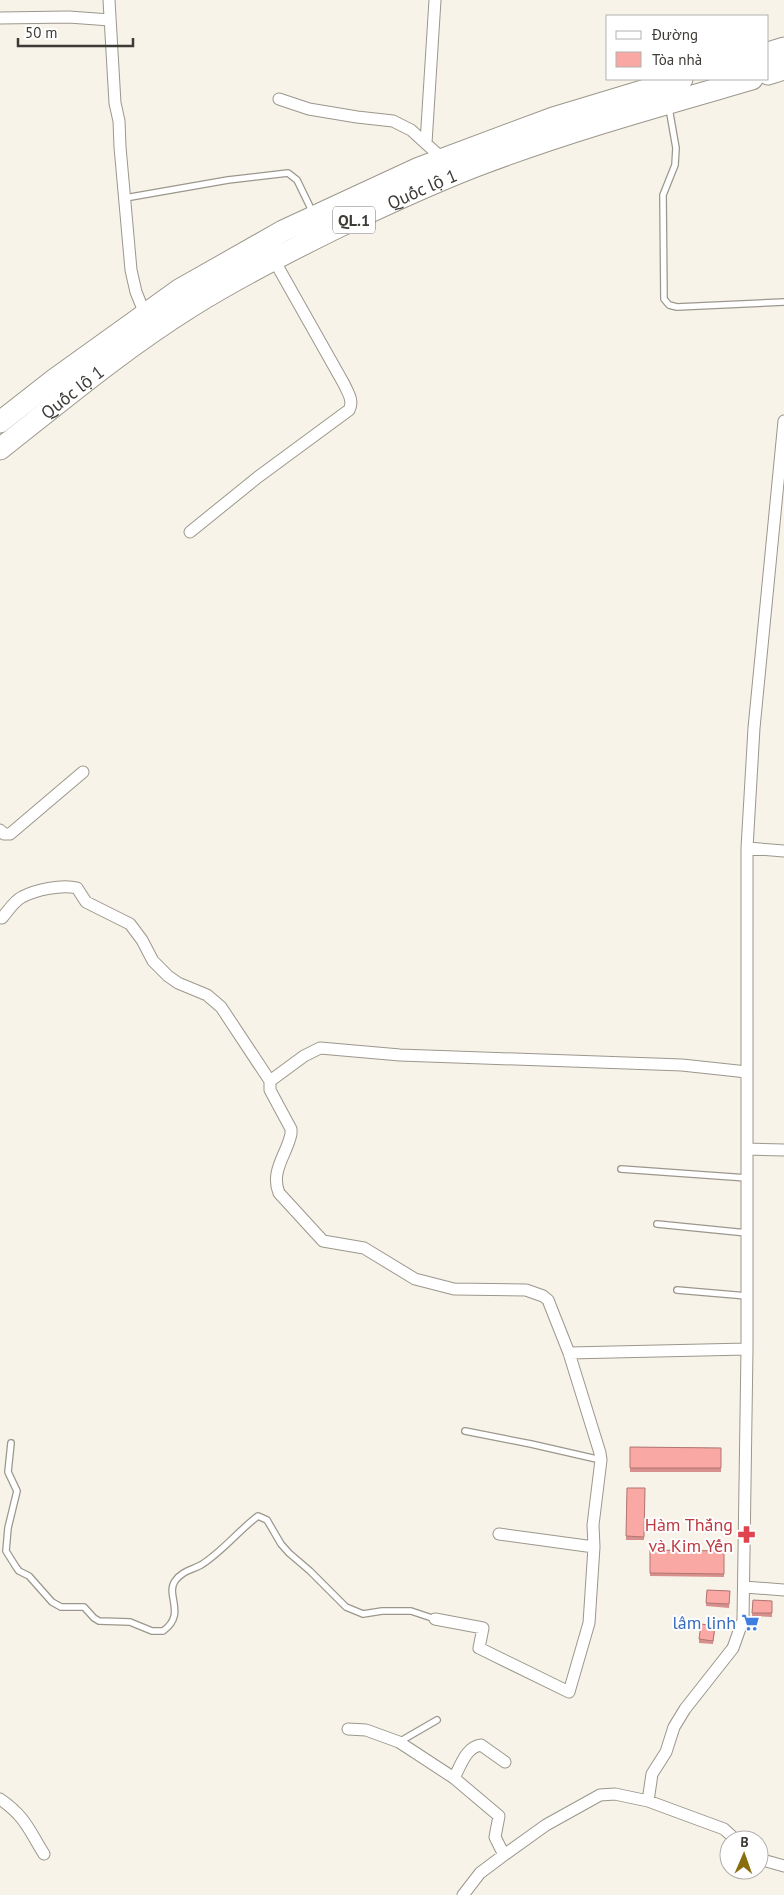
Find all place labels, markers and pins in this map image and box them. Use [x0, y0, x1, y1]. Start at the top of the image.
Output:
place label: Hàm Thắng và Kim Yến [645, 1513, 733, 1557]
pharmacy icon: Hàm Thắng và Kim Yến [737, 1524, 757, 1544]
place label: lâm linh [673, 1611, 736, 1634]
supermarket icon: lâm linh [740, 1612, 760, 1632]

